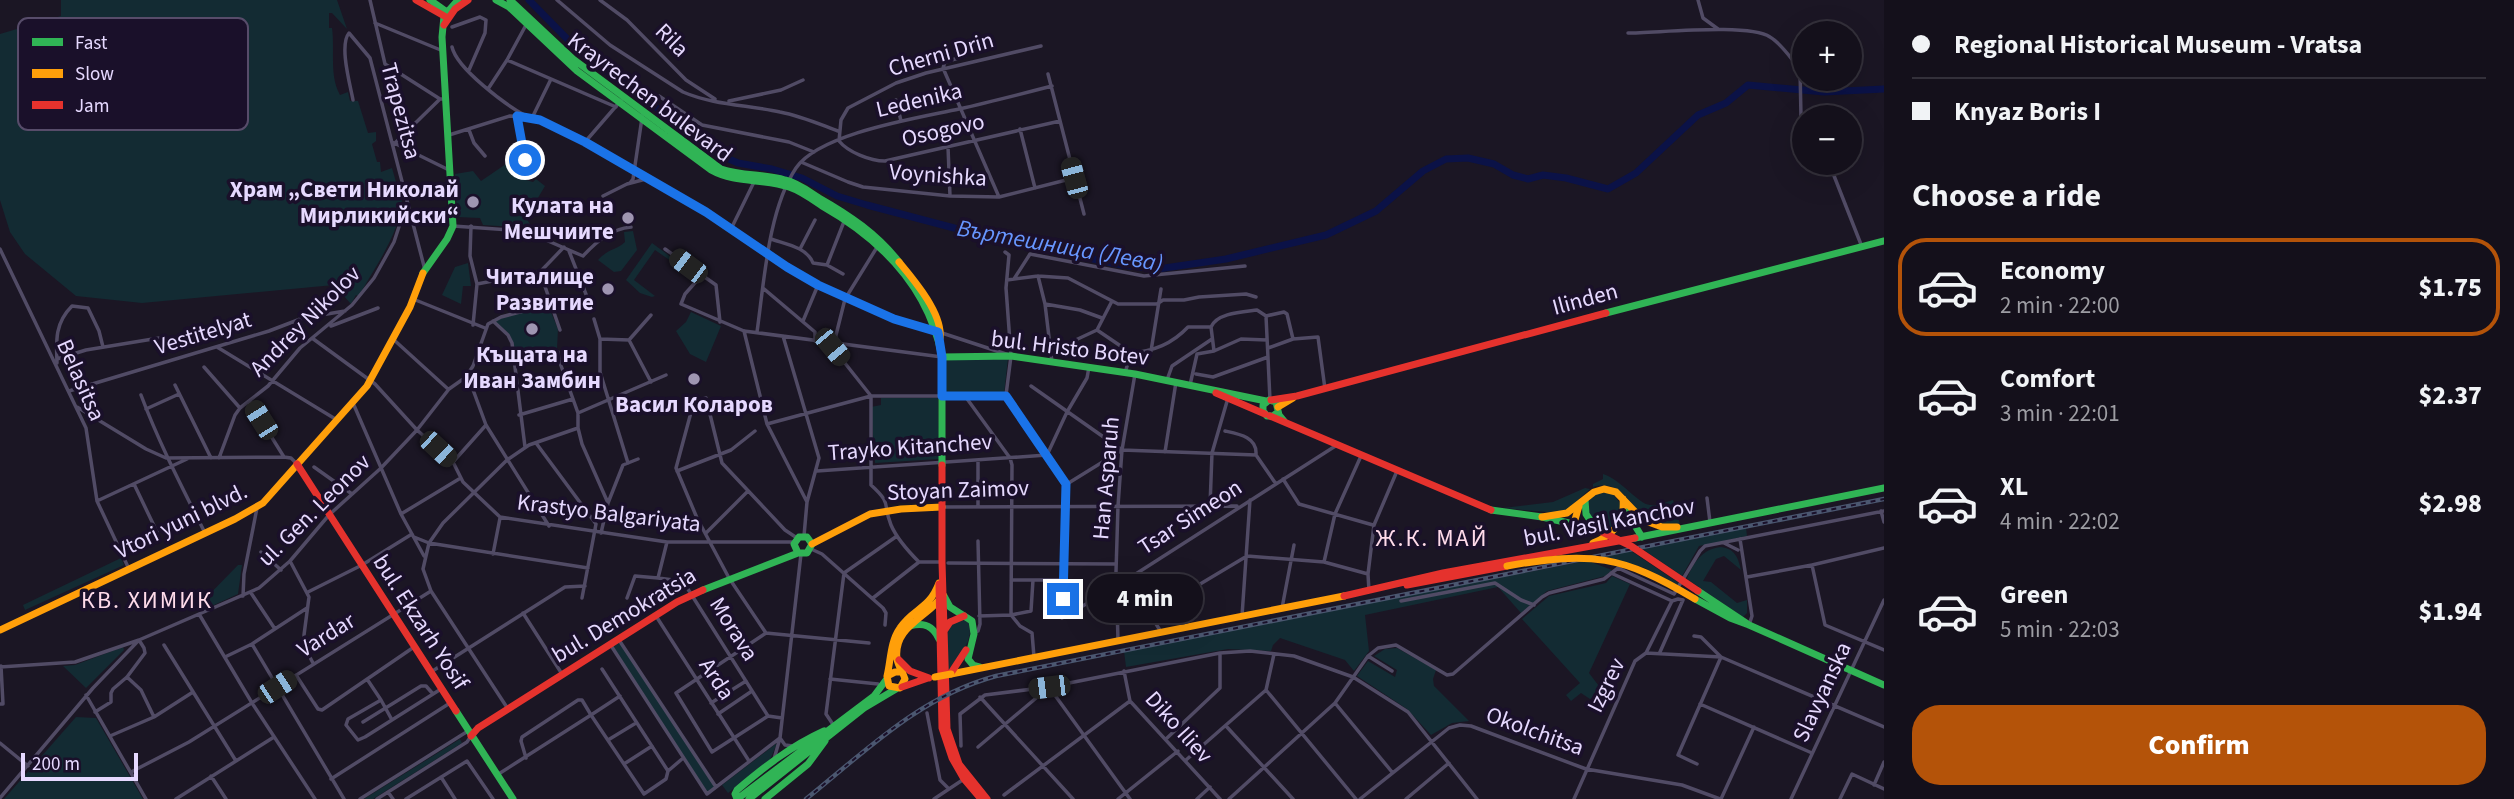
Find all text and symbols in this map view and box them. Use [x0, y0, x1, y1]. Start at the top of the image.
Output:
street label: Rila [648, 16, 696, 64]
legend [18, 18, 248, 130]
map controls [1792, 21, 1862, 175]
button: + [1792, 21, 1862, 91]
street label: Cherni Drin [884, 23, 998, 85]
street label: Krayrechen bulevard [561, 24, 739, 170]
text: Regional Historical Museum - Vratsa [1954, 26, 2362, 63]
text: Fast [75, 30, 108, 57]
street label: Trapezitsa [372, 59, 430, 163]
text: Slow [75, 61, 114, 88]
street label: Ledenika [873, 74, 965, 126]
text: Jam [75, 93, 109, 120]
text: Knyaz Boris I [1954, 93, 2101, 130]
street label: Osogovo [898, 104, 988, 156]
button: − [1792, 105, 1862, 175]
route start [509, 144, 541, 176]
street label: Voynishka [888, 155, 988, 195]
car [1059, 155, 1090, 201]
place label: Храм „Свети Николай Мирликийски“ [230, 173, 459, 232]
text: Choose a ride [1912, 173, 2101, 219]
place label: Кулата на Мешчиите [504, 189, 614, 248]
marker: Храм „Свети Николай Мирликийски“ [465, 194, 481, 210]
marker: Кулата на Мешчиите [620, 210, 636, 226]
water label: Въртешница (Лева) [954, 211, 1166, 281]
car [665, 245, 712, 287]
text: Economy [2000, 252, 2105, 289]
icon: car [1916, 256, 1979, 319]
street label: Andrey Nikolov [242, 258, 368, 384]
place label: Читалище Развитие [486, 260, 594, 319]
text: $1.75 [2418, 269, 2482, 306]
street label: Ilinden [1548, 274, 1622, 324]
marker: Читалище Развитие [600, 281, 616, 297]
text: 2 min · 22:00 [2000, 289, 2120, 322]
street label: Vestitelyat [151, 303, 256, 363]
marker: Къщата на Иван Замбин [524, 321, 540, 337]
street label: bul. Hristo Botev [989, 322, 1151, 374]
car [811, 324, 854, 370]
street label: Belasitsa [48, 334, 114, 426]
place label: Къщата на Иван Замбин [463, 338, 601, 397]
text: Comfort [2000, 360, 2095, 397]
icon: car [1916, 364, 1979, 427]
marker: Васил Коларов [686, 371, 702, 387]
text: $2.37 [2418, 377, 2482, 414]
place label: Васил Коларов [615, 388, 773, 421]
car [241, 397, 282, 443]
text: 3 min · 22:01 [2000, 397, 2120, 430]
street label: Han Asparuh [1084, 415, 1128, 541]
street label: Trayko Kitanchev [827, 425, 994, 469]
car [416, 427, 461, 471]
street label: ul. Gen. Leonov [250, 446, 378, 574]
text: XL [2000, 468, 2028, 505]
street label: Stoyan Zaimov [886, 471, 1030, 509]
street label: Tsar Simeon [1131, 471, 1249, 563]
icon: car [1916, 472, 1979, 535]
street label: Vtori yuni blvd. [109, 475, 253, 567]
street label: Krastyo Balgariyata [515, 485, 703, 541]
text: $2.98 [2418, 485, 2482, 522]
street label: bul. Vasil Kanchov [1521, 489, 1698, 555]
text: 4 min · 22:02 [2000, 505, 2120, 538]
district label: Ж.К. МАЙ [1376, 521, 1488, 556]
street label: bul. Ekzarh Yosif [365, 548, 478, 697]
street label: bul. Demokratsia [546, 559, 702, 671]
callout: 4 min [1088, 574, 1203, 624]
text: Green [2000, 576, 2068, 613]
icon: car [1916, 580, 1979, 643]
text: 4 min [1117, 582, 1173, 615]
district label: КВ. ХИМИК [81, 583, 213, 618]
route end [1047, 583, 1079, 615]
street label: Morava [701, 591, 767, 667]
text: $1.94 [2418, 593, 2482, 630]
street label: Vardar [291, 604, 362, 666]
text: 5 min · 22:03 [2000, 613, 2120, 646]
street label: Slavyanska [1784, 636, 1860, 748]
street label: Arda [691, 651, 743, 707]
street label: Izgrev [1579, 652, 1633, 718]
car [254, 667, 301, 707]
car [1027, 674, 1072, 700]
street label: Diko Iliev [1137, 683, 1221, 771]
street label: Okolchitsa [1481, 698, 1589, 764]
button: Confirm [1912, 705, 2486, 785]
scale bar [21, 750, 138, 782]
text: 200 m [32, 751, 80, 778]

